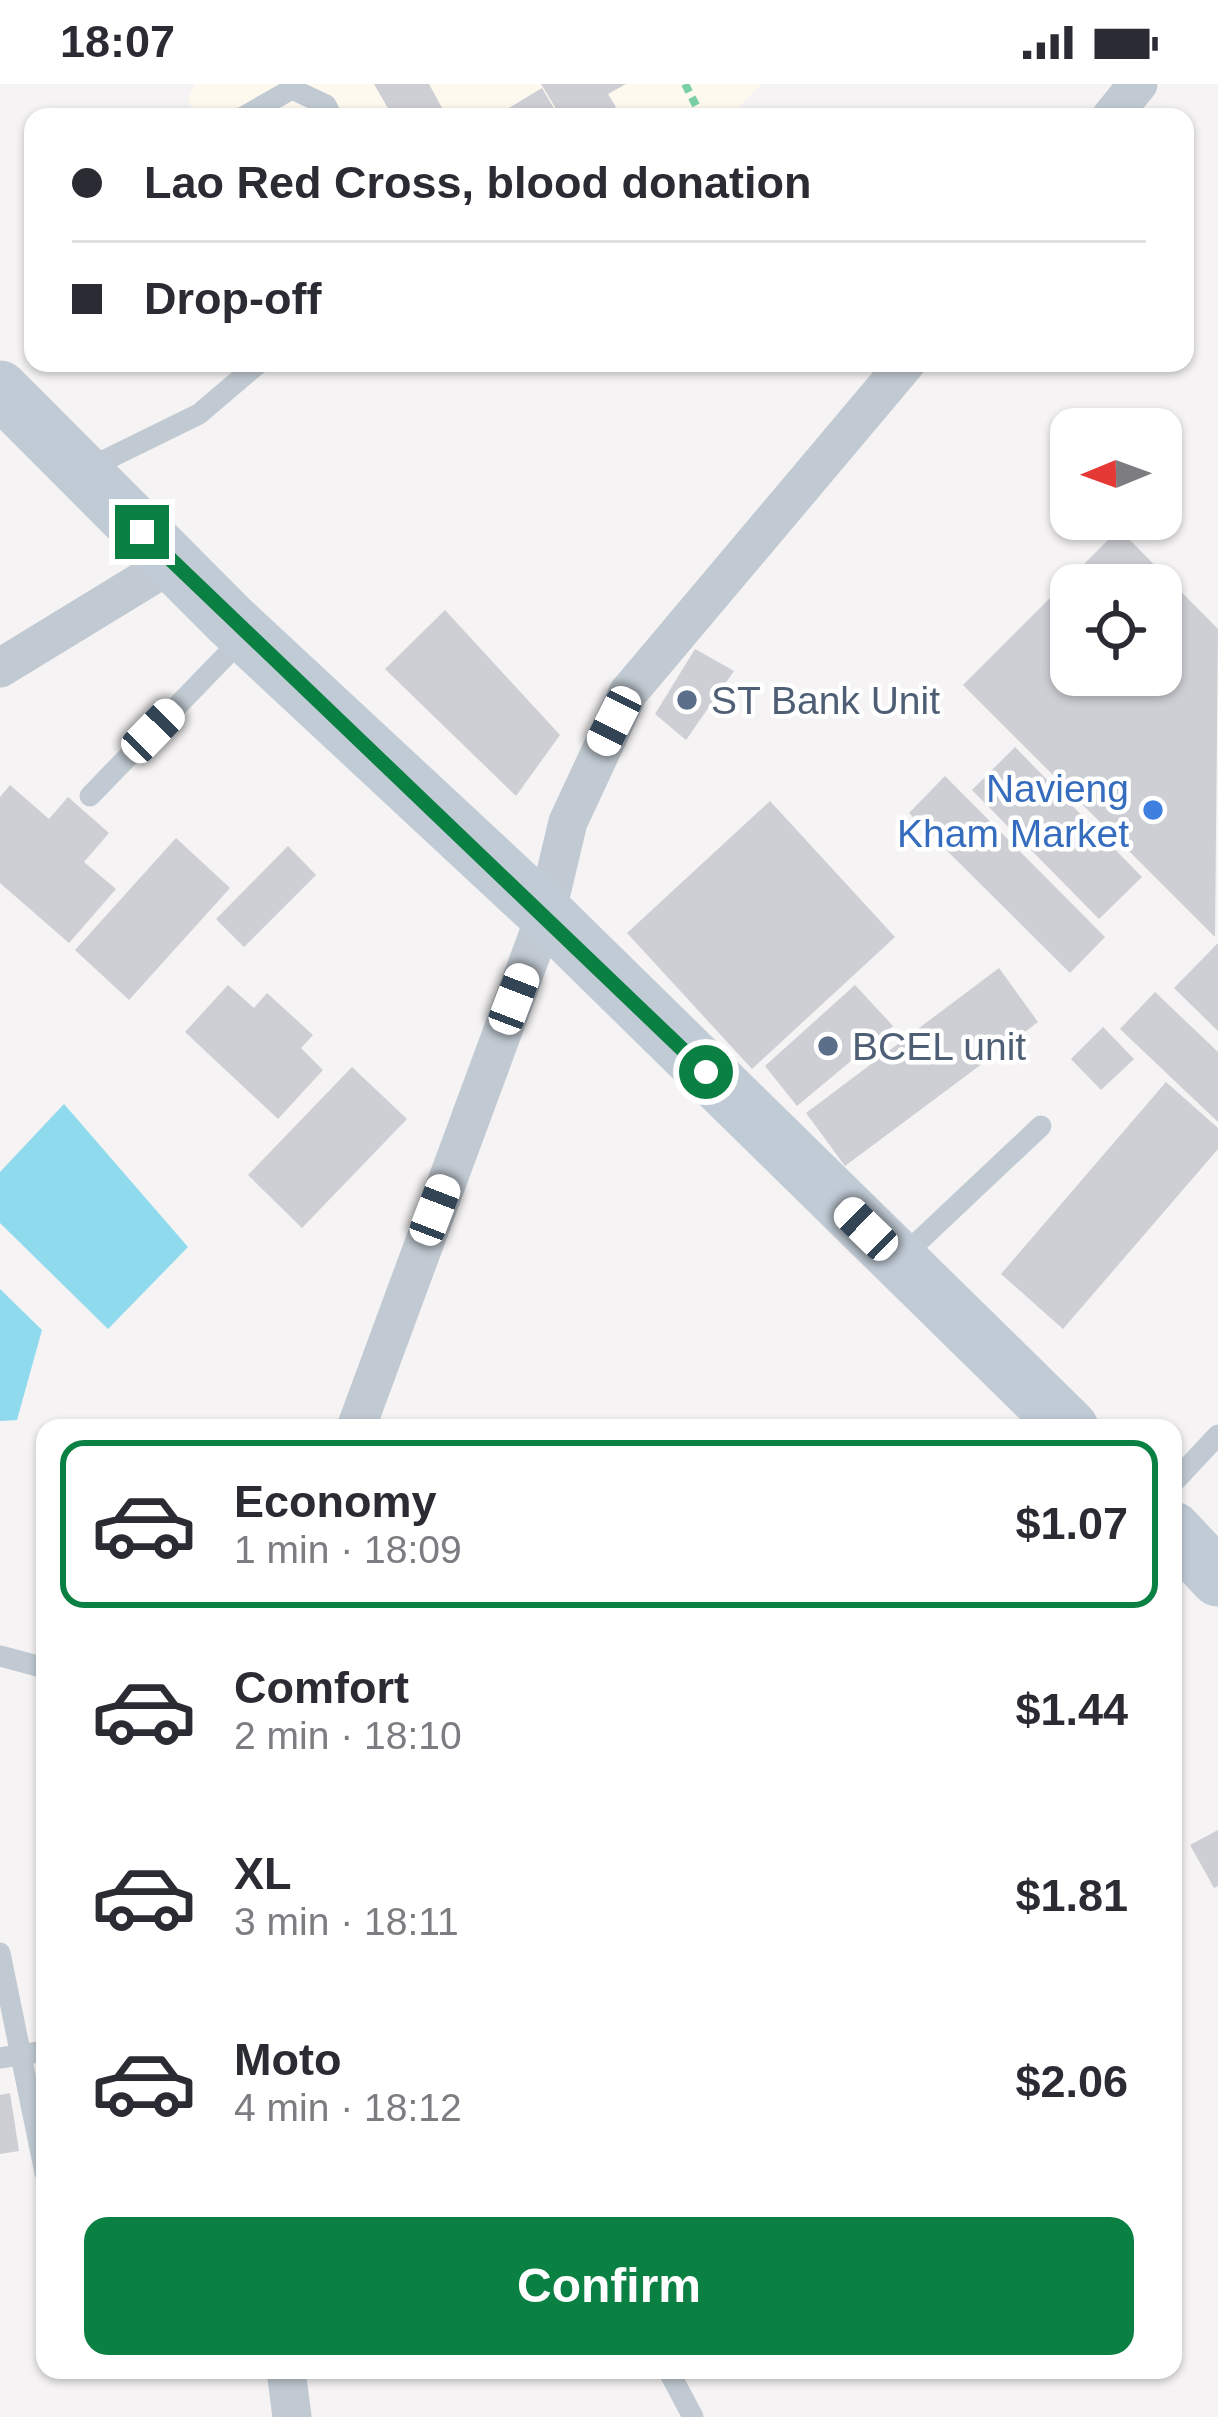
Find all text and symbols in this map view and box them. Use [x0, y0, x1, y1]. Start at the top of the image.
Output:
text: 18:07 [60, 16, 175, 67]
text: Lao Red Cross, blood donation [144, 157, 812, 208]
text: Drop-off [144, 273, 321, 324]
north arrow [1050, 408, 1182, 540]
map controls [1050, 408, 1182, 696]
route end [115, 505, 169, 559]
button: locate [1050, 564, 1182, 696]
place label: ST Bank Unit [711, 679, 940, 722]
car [582, 681, 646, 761]
marker: ST Bank Unit [674, 687, 700, 713]
car [115, 693, 191, 769]
place label: Navieng Kham Market [897, 767, 1129, 855]
marker: Navieng Kham Market [1140, 797, 1166, 823]
car [484, 959, 544, 1039]
place label: BCEL unit [852, 1025, 1026, 1068]
marker: BCEL unit [815, 1033, 841, 1059]
route start [679, 1045, 733, 1099]
car [405, 1170, 465, 1250]
car [828, 1191, 904, 1267]
icon: car [90, 1470, 198, 1578]
text: Economy [234, 1476, 437, 1527]
text: $1.07 [1015, 1498, 1128, 1549]
text: 1 min · 18:09 [234, 1528, 462, 1571]
icon: car [90, 1656, 198, 1764]
text: Comfort [234, 1662, 409, 1713]
text: $1.44 [1015, 1684, 1128, 1735]
text: 2 min · 18:10 [234, 1714, 462, 1757]
icon: car [90, 1842, 198, 1950]
text: XL [234, 1848, 292, 1899]
text: $1.81 [1015, 1870, 1128, 1921]
text: 3 min · 18:11 [234, 1900, 459, 1943]
icon: car [90, 2028, 198, 2136]
text: Moto [234, 2034, 341, 2085]
text: $2.06 [1015, 2056, 1128, 2107]
text: 4 min · 18:12 [234, 2086, 462, 2129]
button: Confirm [84, 2217, 1134, 2355]

